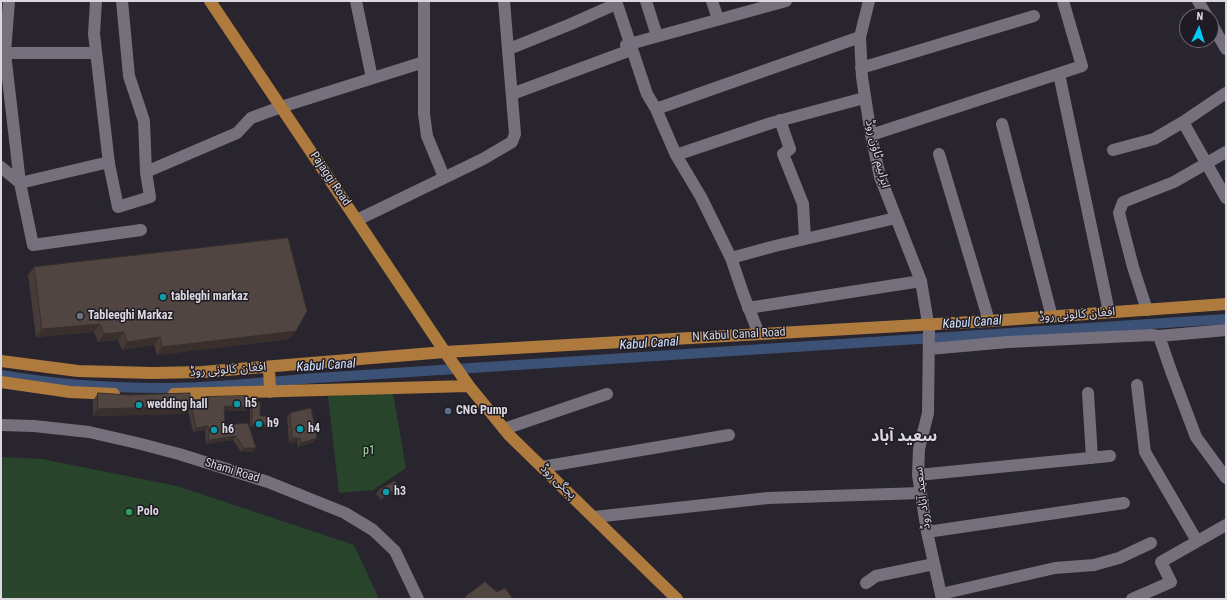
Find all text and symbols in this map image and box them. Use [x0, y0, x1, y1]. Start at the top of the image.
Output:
north arrow [1179, 8, 1219, 48]
text: N [1196, 10, 1204, 23]
street label: ابراہیم ٹاؤن روڈ [862, 119, 892, 189]
street label: Pajaggi Road [307, 149, 353, 209]
place label: tableghi markaz [171, 290, 248, 304]
marker: tableghi markaz [158, 292, 168, 302]
street label: افغان کالونی روڈ [1038, 305, 1116, 325]
place label: Tableeghi Markaz [88, 309, 173, 323]
marker: Tableeghi Markaz [75, 311, 85, 321]
water label: Kabul Canal [942, 313, 1002, 333]
street label: N Kabul Canal Road [692, 325, 786, 345]
water label: Kabul Canal [619, 334, 679, 354]
water label: Kabul Canal [296, 356, 356, 376]
street label: افغان کالونی روڈ [189, 360, 267, 380]
place label: h5 [245, 397, 257, 411]
place label: wedding hall [147, 398, 208, 412]
marker: h5 [232, 399, 242, 409]
marker: wedding hall [134, 400, 144, 410]
place label: CNG Pump [456, 404, 508, 418]
marker: CNG Pump [443, 406, 453, 416]
place label: h9 [267, 417, 279, 431]
marker: h9 [254, 419, 264, 429]
place label: h4 [308, 422, 320, 436]
place label: h6 [222, 423, 234, 437]
marker: h4 [295, 424, 305, 434]
marker: h6 [209, 425, 219, 435]
district label: سعید آباد [871, 427, 937, 447]
park label: p1 [363, 444, 375, 458]
street label: Shami Road [203, 456, 261, 486]
street label: پجگی روڈ [537, 461, 579, 503]
street label: سعید آباد روڈ [912, 466, 934, 530]
place label: h3 [394, 485, 406, 499]
marker: h3 [381, 487, 391, 497]
place label: Polo [137, 505, 159, 519]
marker: Polo [124, 507, 134, 517]

